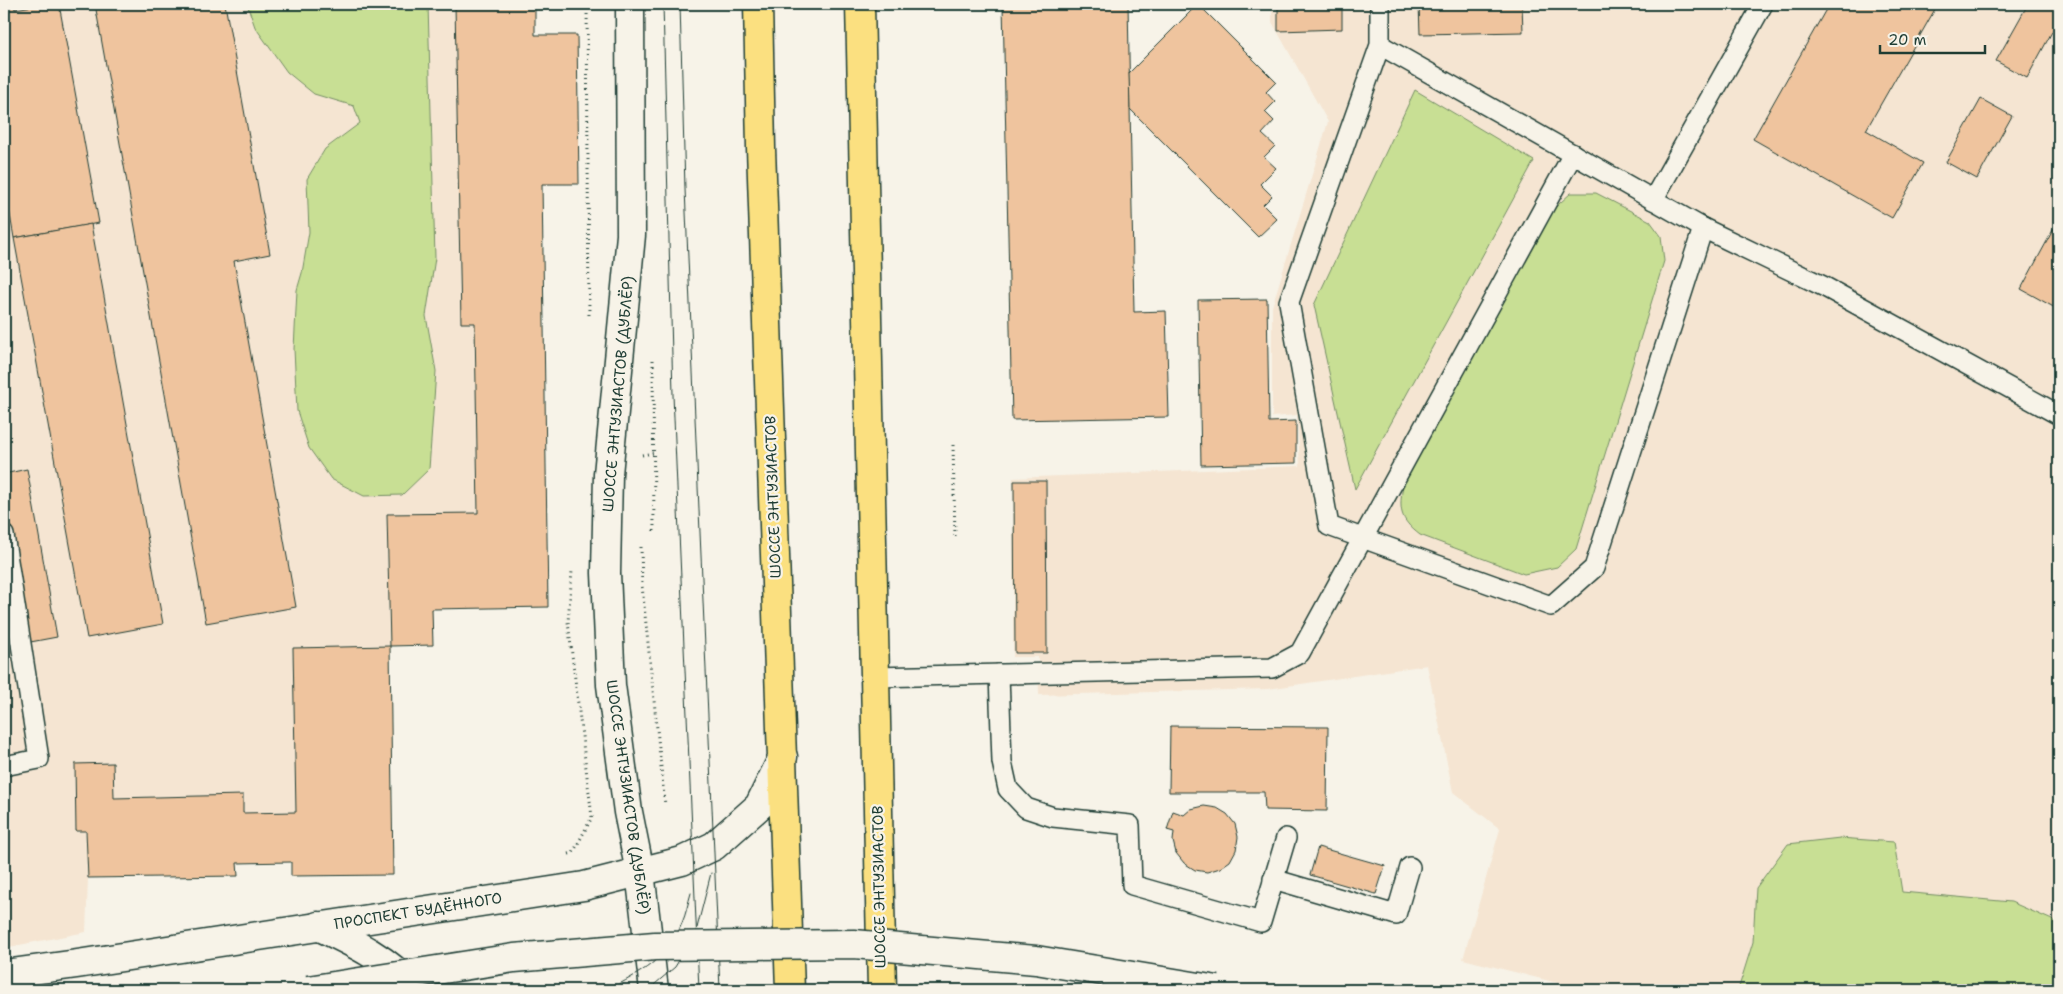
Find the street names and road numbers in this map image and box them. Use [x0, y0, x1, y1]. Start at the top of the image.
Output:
street label: ШОССЕ ЭНТУЗИАСТОВ (ДУБЛЁР) [598, 275, 638, 513]
street label: ШОССЕ ЭНТУЗИАСТОВ [760, 415, 786, 579]
street label: ШОССЕ ЭНТУЗИАСТОВ (ДУБЛЁР) [602, 678, 654, 916]
street label: ШОССЕ ЭНТУЗИАСТОВ [868, 805, 890, 969]
street label: ПРОСПЕКТ БУДЁННОГО [333, 888, 503, 934]

